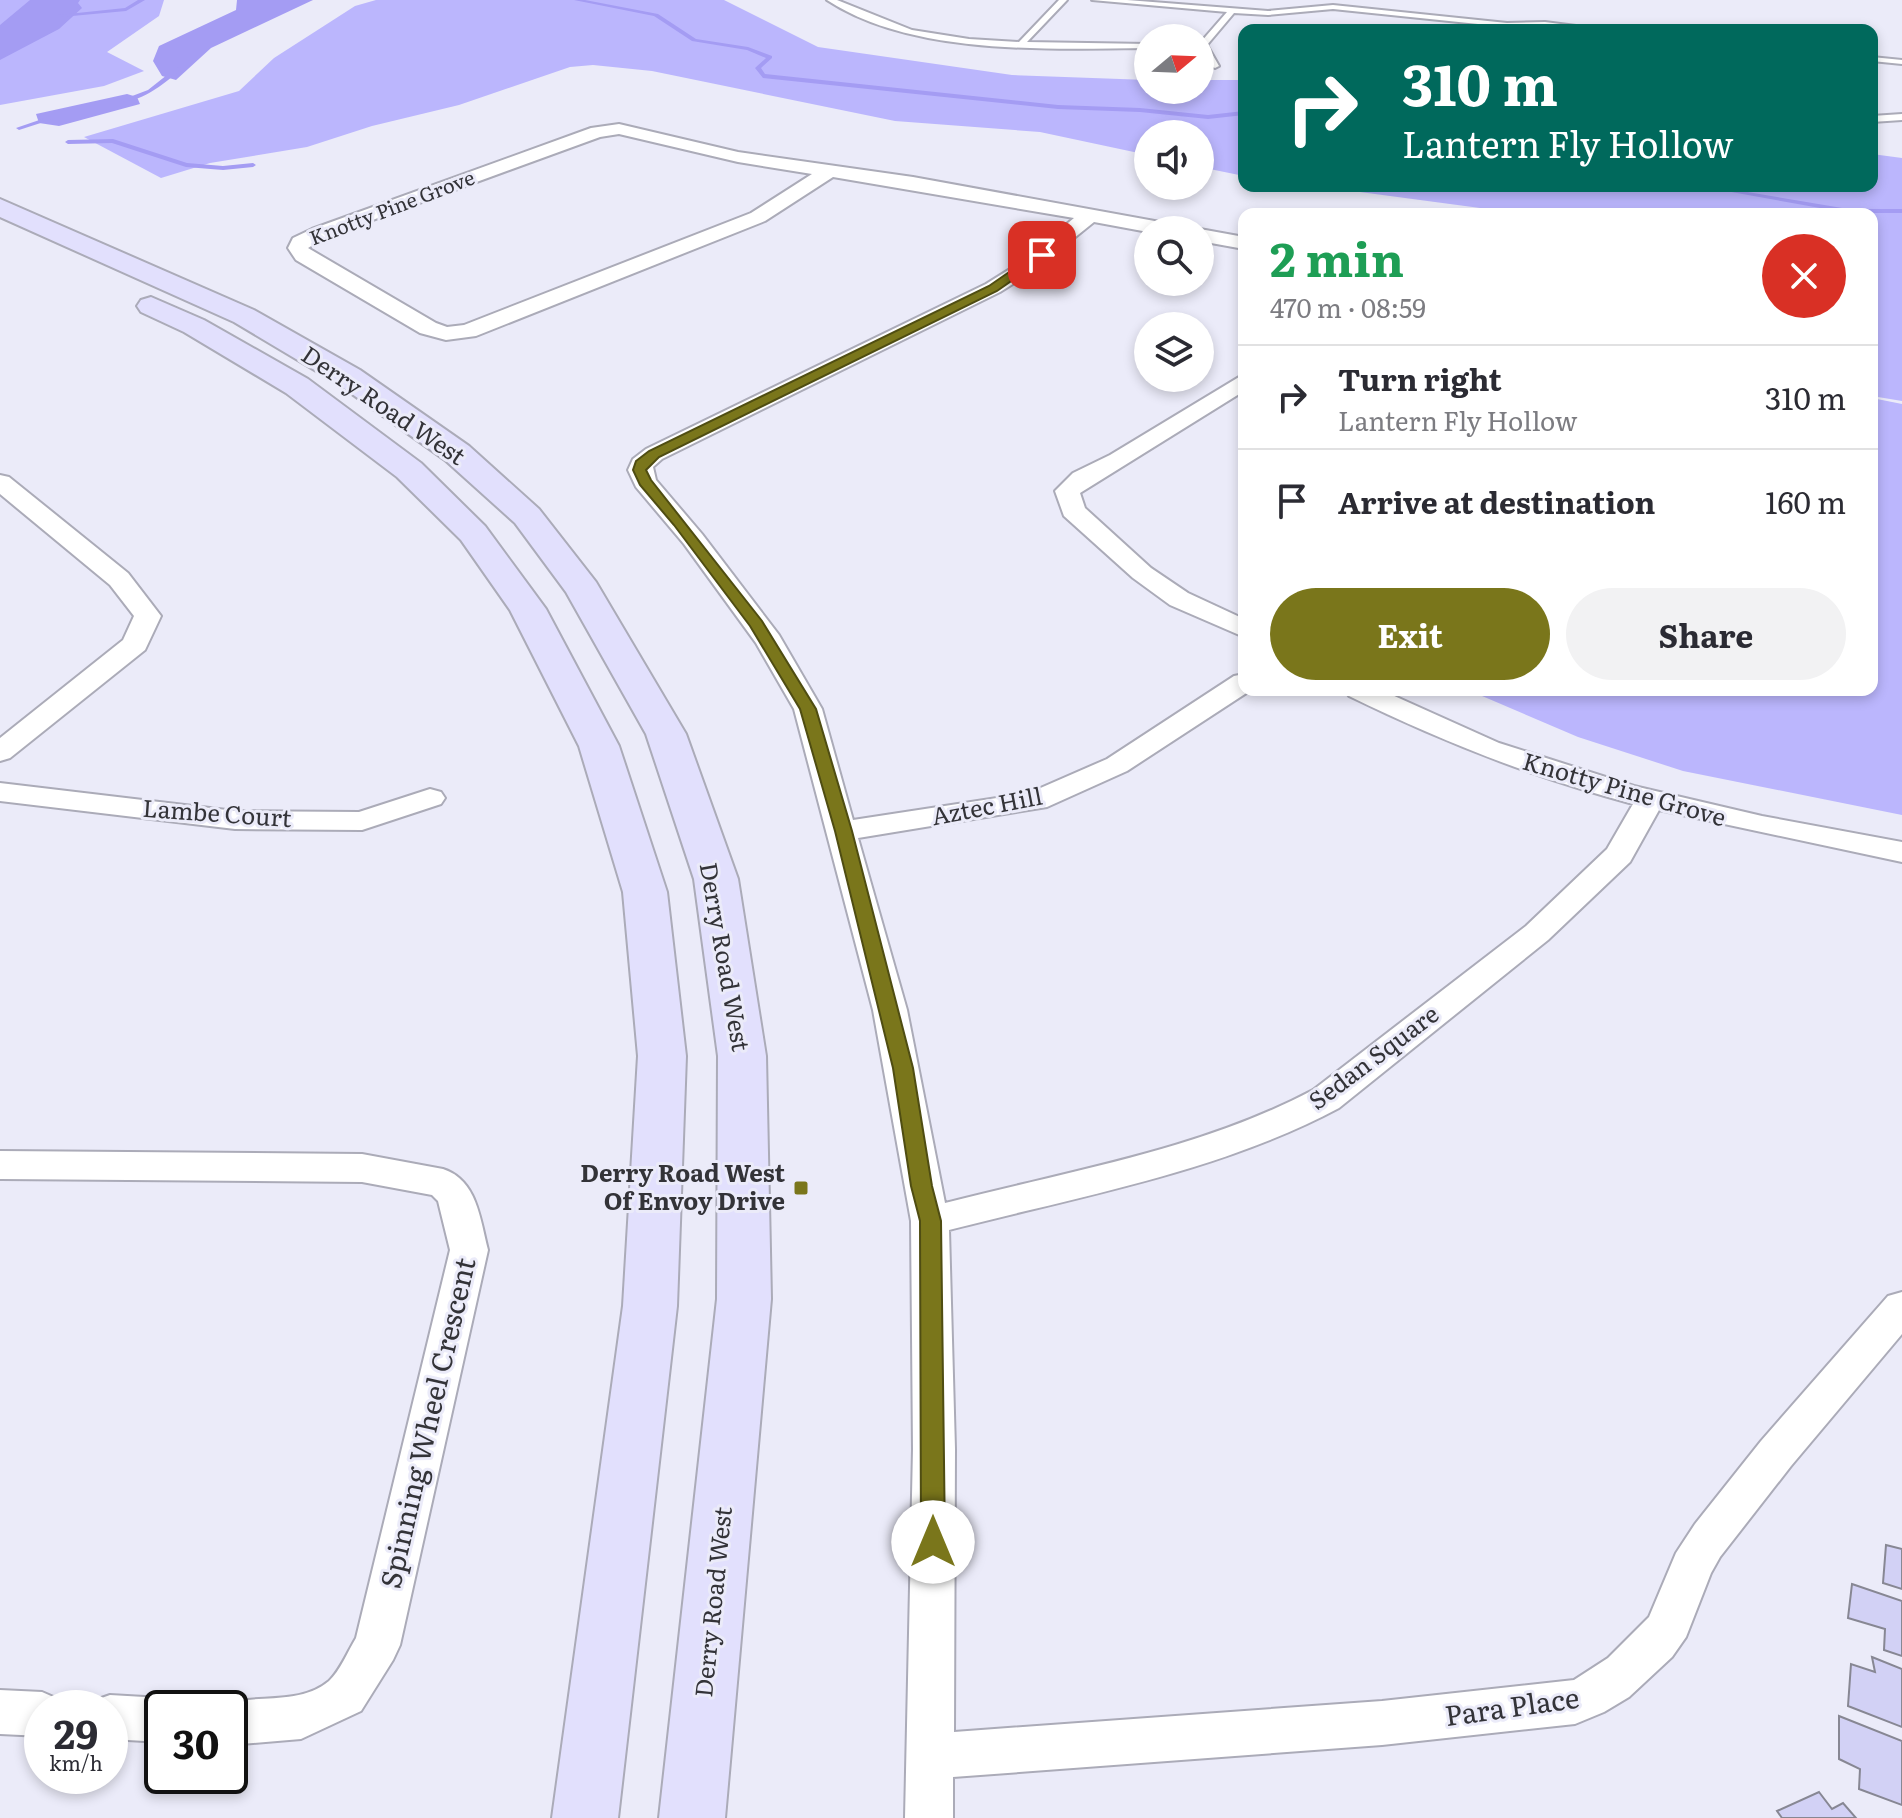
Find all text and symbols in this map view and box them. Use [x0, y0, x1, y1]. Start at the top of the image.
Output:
north arrow [1134, 24, 1214, 104]
map controls [1134, 24, 1214, 392]
text: 310 m [1402, 40, 1558, 123]
icon: right [1270, 56, 1374, 160]
text: Lantern Fly Hollow [1402, 116, 1734, 169]
button: sound [1134, 120, 1214, 200]
street label: Knotty Pine Grove [304, 161, 478, 251]
button: search [1134, 216, 1214, 296]
pin [1008, 221, 1076, 289]
text: 2 min [1270, 221, 1404, 292]
icon: arrive [1020, 233, 1064, 277]
button: close [1762, 234, 1846, 318]
text: 470 m · 08:59 [1270, 287, 1426, 326]
button: layers [1134, 312, 1214, 392]
street label: Derry Road West [295, 336, 474, 472]
text: Turn right [1338, 356, 1502, 400]
icon: right [1270, 375, 1314, 419]
text: 310 m [1765, 375, 1846, 419]
text: Lantern Fly Hollow [1338, 400, 1577, 439]
icon: arrive [1270, 479, 1314, 523]
text: Arrive at destination [1338, 479, 1655, 523]
text: 160 m [1765, 479, 1846, 523]
button: Exit [1270, 588, 1550, 680]
button: Share [1566, 588, 1846, 680]
street label: Knotty Pine Grove [1519, 742, 1730, 833]
street label: Aztec Hill [928, 777, 1045, 832]
street label: Lambe Court [141, 789, 293, 834]
street label: Derry Road West [693, 859, 760, 1054]
street label: Sedan Square [1300, 995, 1445, 1117]
place label: Derry Road West Of Envoy Drive [580, 1154, 785, 1217]
marker: Derry Road West Of Envoy Drive [792, 1179, 810, 1197]
street label: Spinning Wheel Crescent [368, 1252, 485, 1592]
position arrow [891, 1500, 975, 1584]
street label: Derry Road West [684, 1504, 739, 1699]
street label: Para Place [1442, 1675, 1582, 1735]
speed limit sign: 30 [144, 1690, 248, 1794]
text: 29 [54, 1702, 98, 1761]
text: km/h [49, 1747, 103, 1777]

